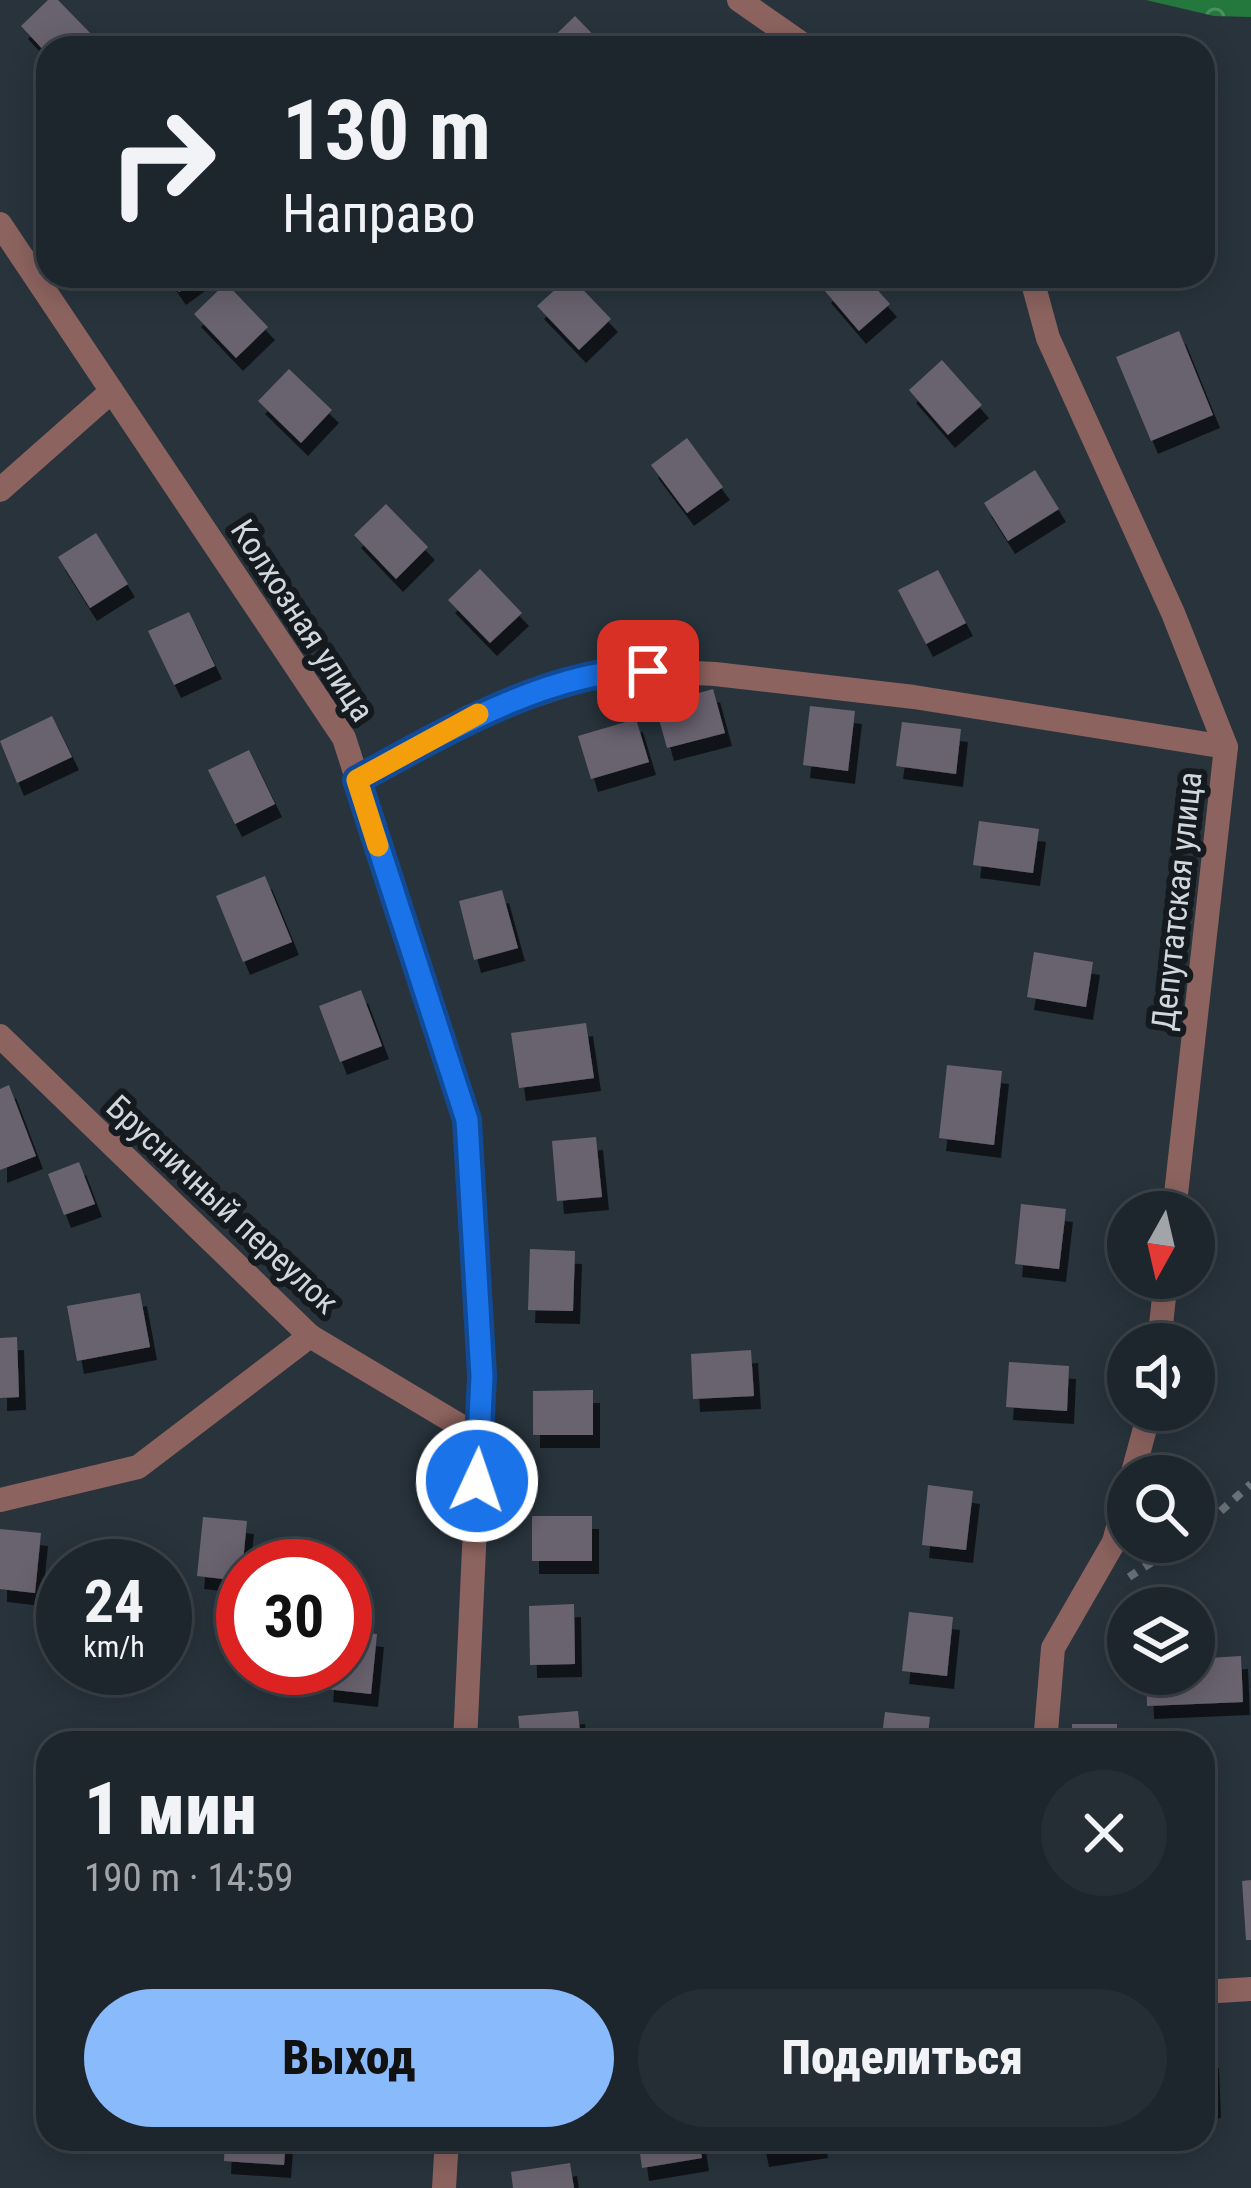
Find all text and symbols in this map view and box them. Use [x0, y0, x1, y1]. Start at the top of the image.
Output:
text: 130 m [282, 81, 491, 180]
icon: right [84, 84, 240, 240]
text: Направо [282, 182, 476, 245]
street label: Колхозная улица [223, 512, 382, 728]
pin [597, 620, 699, 722]
icon: arrive [615, 638, 681, 704]
street label: Депутатская улица [1144, 770, 1209, 1032]
street label: Брусничный переулок [99, 1087, 347, 1322]
north arrow [1107, 1191, 1215, 1299]
map controls [1107, 1191, 1215, 1695]
button: sound [1107, 1323, 1215, 1431]
position arrow [414, 1418, 540, 1544]
button: search [1107, 1455, 1215, 1563]
speed limit sign: 30 [216, 1539, 372, 1695]
text: 24 [84, 1566, 144, 1637]
button: layers [1107, 1587, 1215, 1695]
text: km/h [83, 1629, 145, 1664]
text: 1 мин [84, 1767, 257, 1852]
button: close [1041, 1770, 1167, 1896]
text: 190 m · 14:59 [84, 1855, 294, 1901]
button: Выход [84, 1989, 614, 2127]
button: Поделиться [638, 1989, 1167, 2127]

